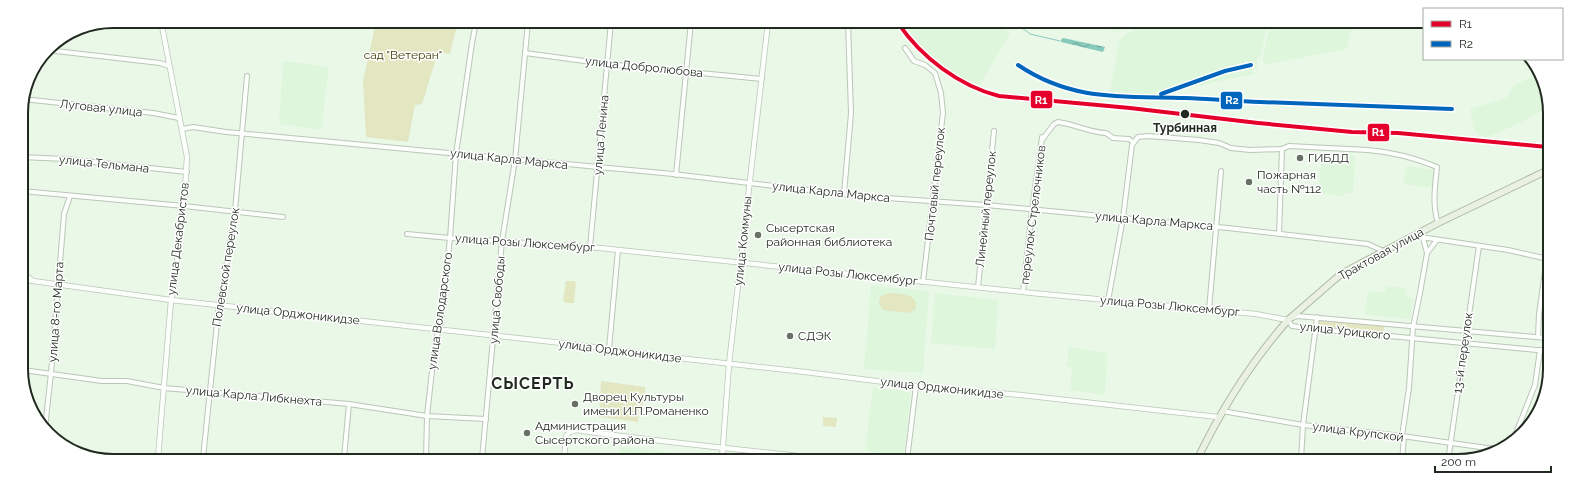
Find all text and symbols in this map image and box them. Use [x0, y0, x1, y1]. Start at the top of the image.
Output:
legend [1423, 8, 1563, 60]
text: R1 [1459, 17, 1472, 31]
text: R2 [1459, 37, 1473, 51]
park label: сад "Ветеран" [364, 48, 442, 62]
street label: улица Добролюбова [584, 54, 704, 80]
line badge: R1 [1030, 90, 1053, 109]
line badge: R2 [1220, 91, 1243, 110]
street label: улица Ленина [591, 94, 611, 176]
text: R1 [1035, 94, 1048, 107]
text: R2 [1225, 94, 1239, 107]
street label: Луговая улица [59, 97, 143, 119]
marker: Турбинная [1179, 108, 1191, 120]
place label: Турбинная [1153, 121, 1217, 135]
line badge: R1 [1367, 123, 1390, 142]
street label: Почтовый переулок [922, 126, 948, 242]
text: R1 [1372, 126, 1385, 139]
street label: переулок Стрелочников [1018, 145, 1048, 285]
street label: улица Карла Маркса [449, 146, 569, 172]
street label: Линейный переулок [973, 150, 999, 268]
place label: ГИБДД [1308, 151, 1349, 165]
street label: улица Тельмана [58, 152, 150, 176]
marker: ГИБДД [1295, 153, 1305, 163]
place label: Пожарная часть №112 [1257, 168, 1321, 196]
marker: Пожарная часть №112 [1244, 177, 1254, 187]
street label: улица Карла Маркса [771, 179, 891, 205]
street label: улица Декабристов [164, 182, 192, 296]
street label: улица Коммуны [731, 196, 755, 286]
street label: Полевской переулок [210, 206, 242, 328]
street label: улица Карла Маркса [1094, 209, 1214, 233]
place label: Сысертская районная библиотека [766, 221, 892, 249]
street label: Трактовая улица [1336, 225, 1426, 283]
marker: Сысертская районная библиотека [753, 230, 763, 240]
street label: улица Розы Люксембург [455, 231, 596, 255]
street label: улица Володарского [425, 251, 455, 371]
street label: улица Свободы [486, 255, 508, 345]
street label: улица Розы Люксембург [778, 260, 919, 288]
street label: улица 8-го Марта [45, 261, 67, 363]
street label: улица Розы Люксембург [1100, 293, 1241, 319]
street label: улица Орджоникидзе [236, 301, 360, 327]
street label: 13-й переулок [1450, 312, 1476, 394]
street label: улица Урицкого [1299, 319, 1391, 343]
place label: СДЭК [798, 329, 832, 343]
marker: СДЭК [785, 331, 795, 341]
street label: улица Орджоникидзе [558, 336, 682, 366]
district label: СЫСЕРТЬ [491, 374, 575, 393]
street label: улица Орджоникидзе [880, 375, 1004, 401]
street label: улица Карла Либкнехта [185, 383, 323, 409]
place label: Дворец Культуры имени И.П.Романенко [583, 390, 709, 418]
marker: Дворец Культуры имени И.П.Романенко [570, 399, 580, 409]
place label: Администрация Сысертского района [535, 419, 655, 447]
street label: улица Крупской [1312, 419, 1404, 445]
marker: Администрация Сысертского района [522, 428, 532, 438]
scale bar [1435, 448, 1551, 474]
text: 200 m [1441, 455, 1476, 469]

